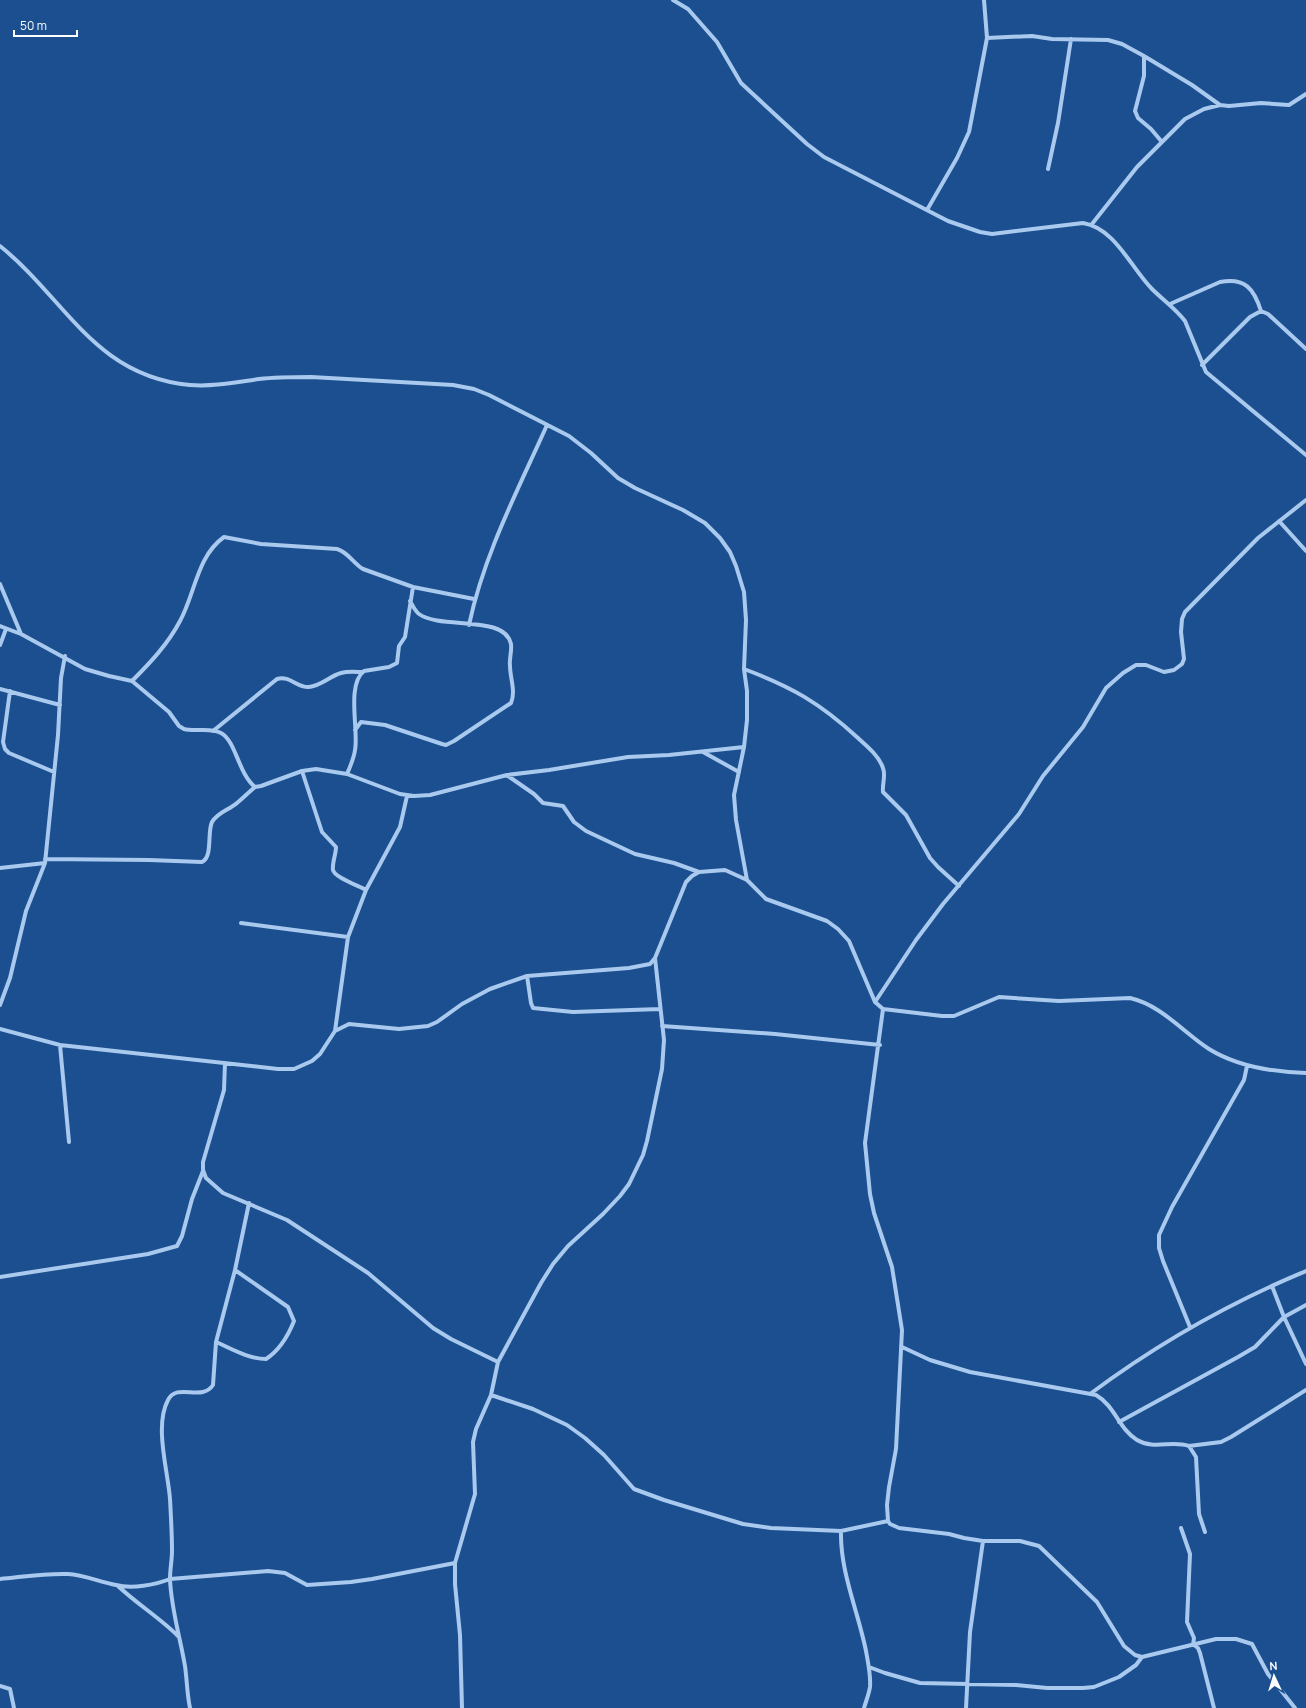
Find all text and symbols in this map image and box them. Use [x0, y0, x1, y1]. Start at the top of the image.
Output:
scale bar [14, 12, 77, 38]
text: 50 m [20, 17, 47, 34]
north arrow [1254, 1656, 1294, 1696]
text: N [1269, 1658, 1278, 1673]

